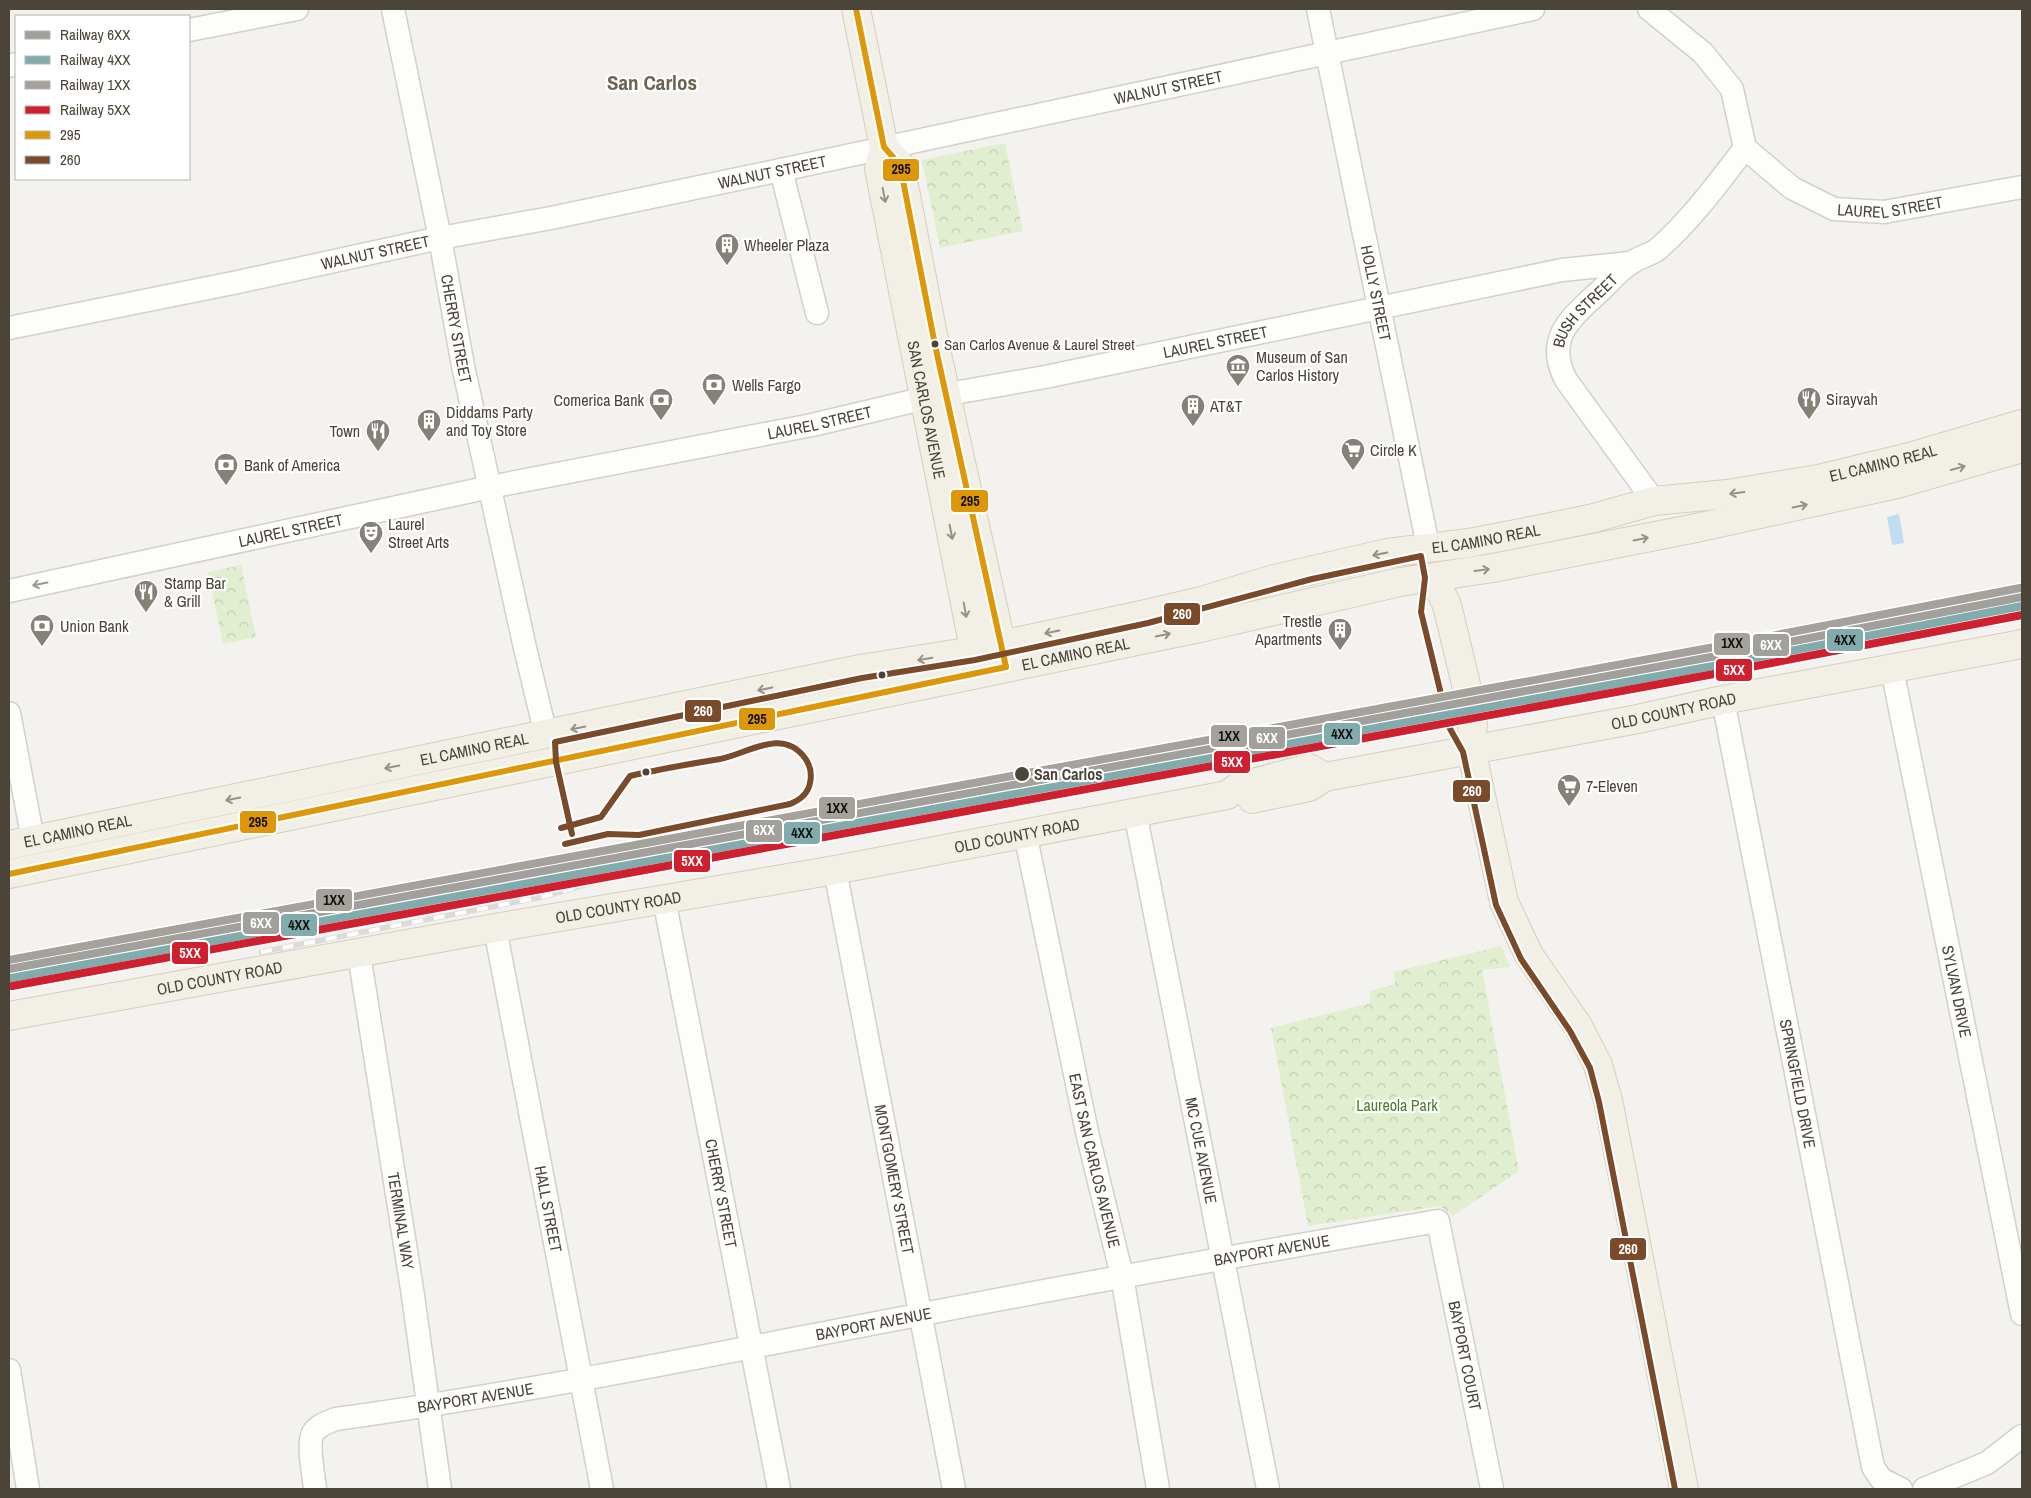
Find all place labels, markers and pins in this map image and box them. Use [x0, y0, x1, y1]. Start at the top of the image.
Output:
building icon: Wheeler Plaza [714, 232, 740, 266]
place label: Wheeler Plaza [744, 234, 830, 256]
place label: San Carlos Avenue & Laurel Street [944, 334, 1135, 355]
marker: San Carlos Avenue & Laurel Street [930, 339, 940, 349]
place label: Museum of San Carlos History [1256, 346, 1348, 386]
museum icon: Museum of San Carlos History [1225, 353, 1251, 387]
bank icon: Wells Fargo [701, 372, 727, 406]
place label: Wells Fargo [732, 374, 801, 396]
restaurant icon: Sirayvah [1796, 386, 1822, 420]
bank icon: Comerica Bank [648, 387, 674, 421]
place label: Sirayvah [1826, 388, 1878, 410]
place label: Comerica Bank [554, 389, 644, 411]
building icon: AT&T [1180, 393, 1206, 427]
place label: AT&T [1209, 395, 1243, 417]
place label: Diddams Party and Toy Store [446, 401, 533, 441]
building icon: Diddams Party and Toy Store [416, 408, 442, 442]
restaurant icon: Town [365, 418, 391, 452]
place label: Town [329, 420, 360, 442]
supermarket icon: Circle K [1340, 437, 1366, 471]
place label: Circle K [1370, 439, 1417, 461]
bank icon: Bank of America [213, 452, 239, 486]
place label: Bank of America [244, 454, 341, 476]
place label: Laurel Street Arts [388, 513, 449, 553]
theatre icon: Laurel Street Arts [358, 520, 384, 554]
place label: Stamp Bar & Grill [164, 572, 227, 612]
restaurant icon: Stamp Bar & Grill [133, 579, 159, 613]
place label: Trestle Apartments [1254, 610, 1322, 650]
bank icon: Union Bank [29, 613, 55, 647]
place label: Union Bank [60, 615, 129, 637]
building icon: Trestle Apartments [1327, 617, 1353, 651]
unlabelled marker [877, 670, 887, 680]
place label: San Carlos [1034, 763, 1103, 785]
marker: San Carlos [1013, 765, 1031, 783]
unlabelled marker [641, 767, 651, 777]
supermarket icon: 7-Eleven [1556, 773, 1582, 807]
place label: 7-Eleven [1586, 775, 1638, 797]

